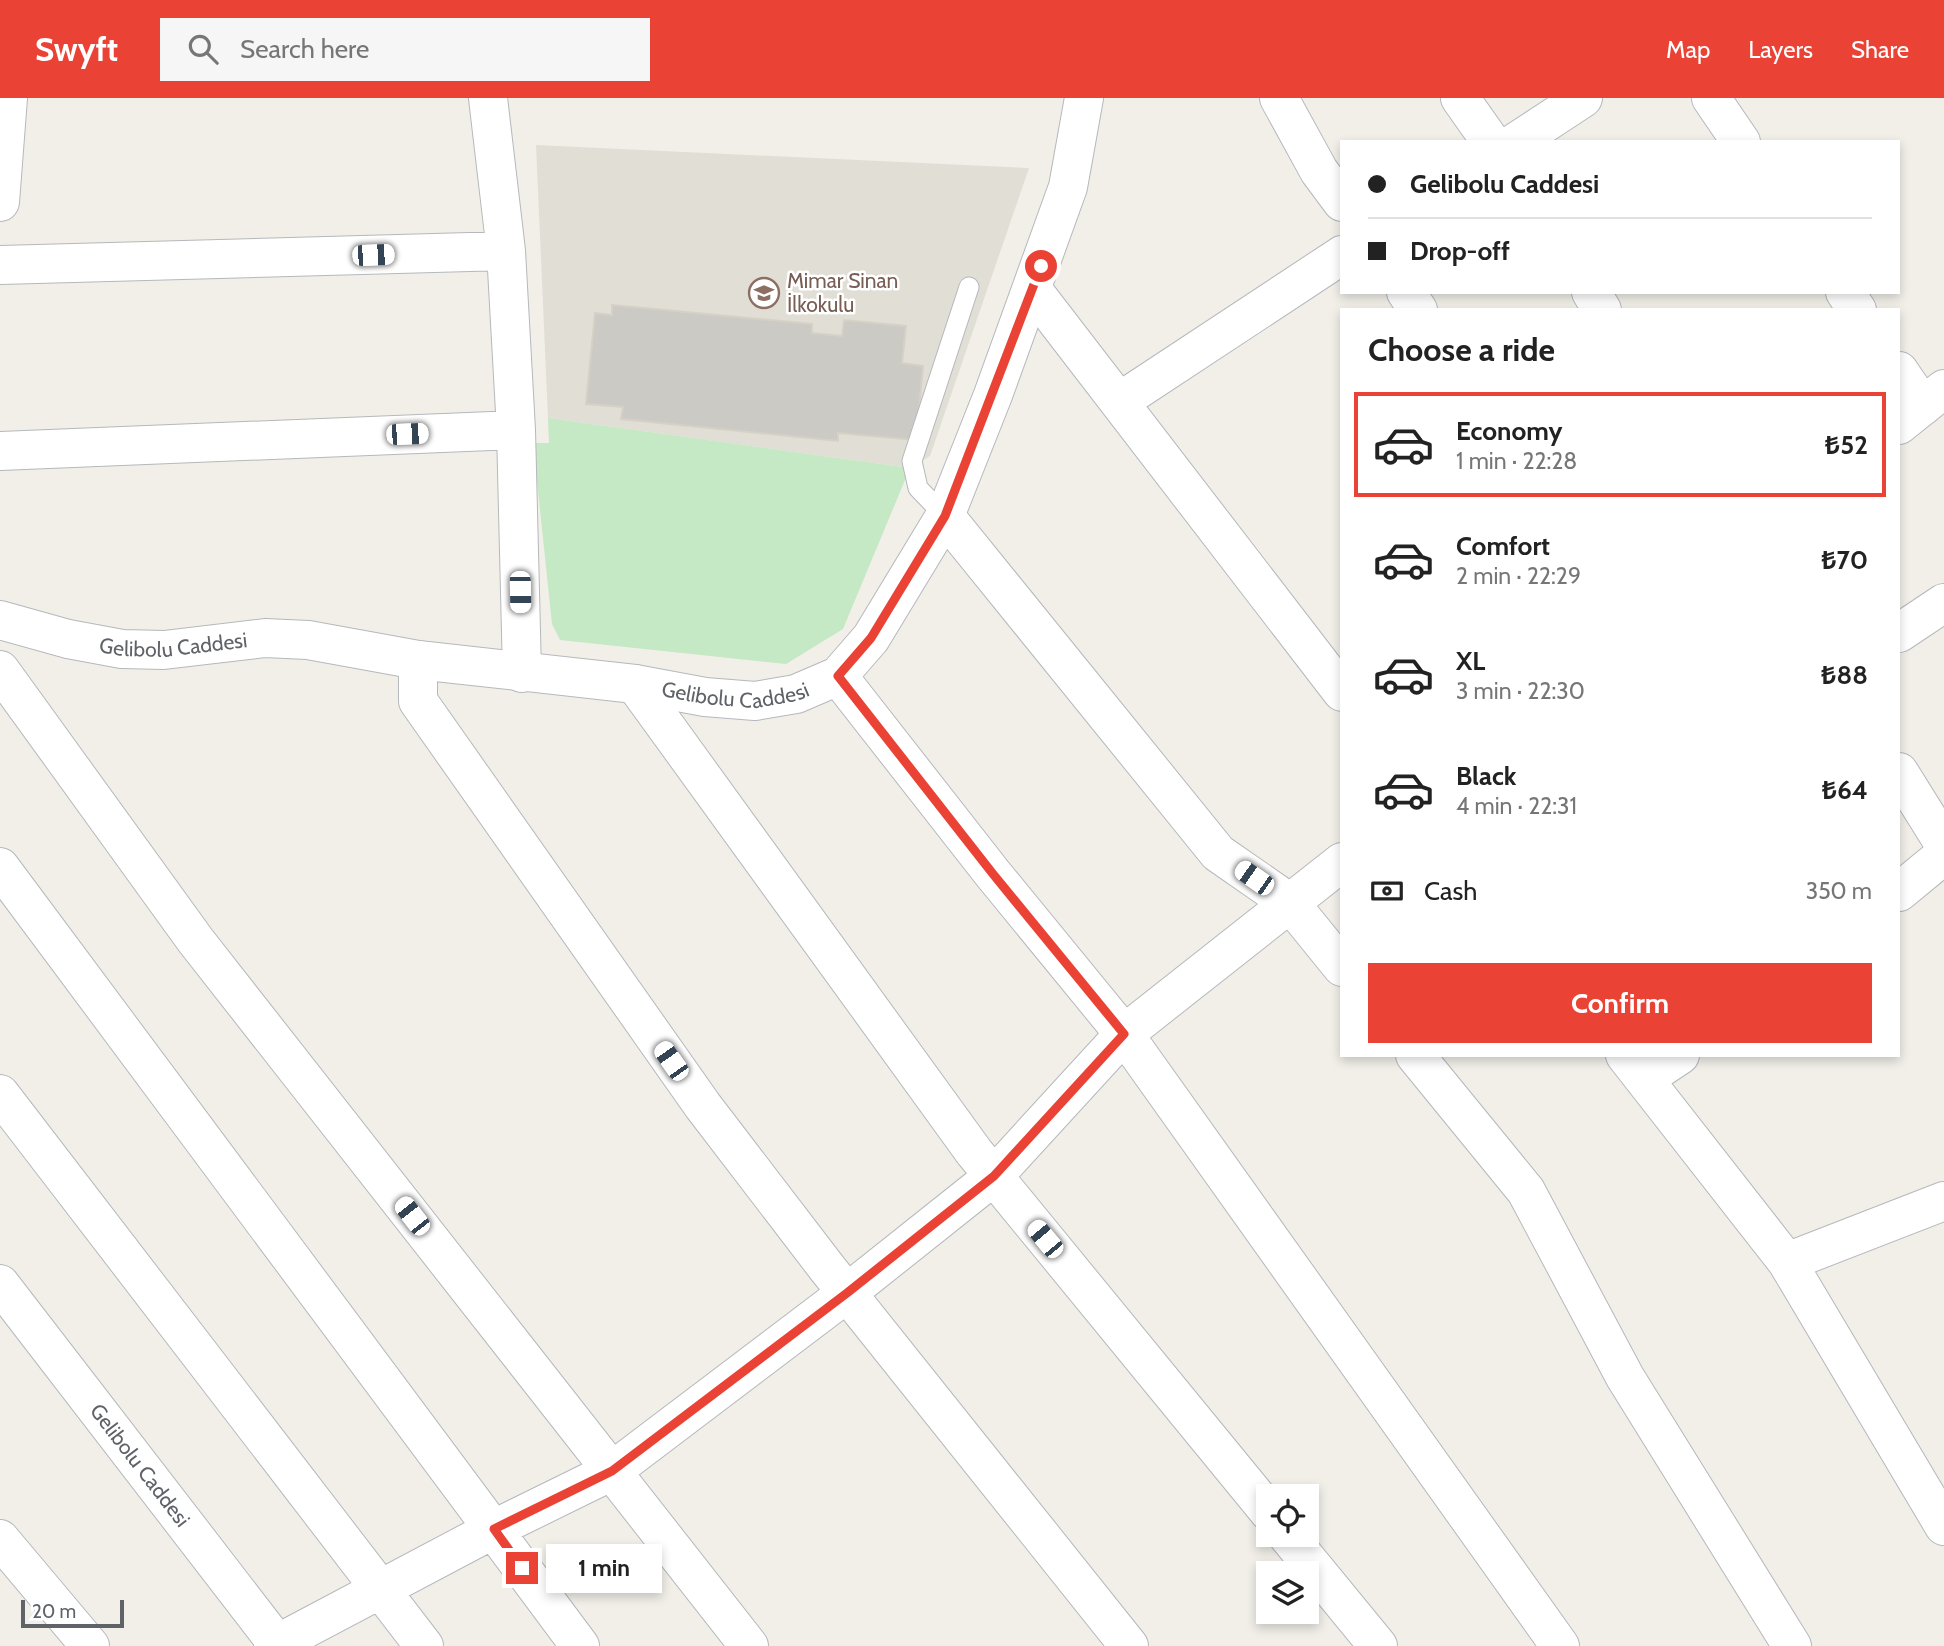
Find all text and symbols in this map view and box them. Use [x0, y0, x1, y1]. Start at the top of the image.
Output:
search box [160, 18, 650, 81]
text: Swyft [35, 29, 118, 69]
icon: search [184, 30, 222, 68]
text: Search here [240, 33, 369, 65]
text: Map [1666, 35, 1710, 64]
text: Layers [1748, 35, 1813, 64]
text: Share [1851, 35, 1909, 64]
text: Gelibolu Caddesi [1410, 168, 1599, 200]
text: Drop-off [1410, 235, 1510, 267]
car [352, 244, 395, 266]
route start [1025, 250, 1057, 282]
place label: Mimar Sinan İlkokulu [787, 268, 898, 317]
school or university icon: Mimar Sinan İlkokulu [747, 276, 781, 310]
text: Choose a ride [1368, 330, 1555, 369]
icon: car [1372, 413, 1435, 476]
text: Economy [1456, 415, 1562, 447]
car [386, 423, 429, 445]
text: ₺52 [1825, 429, 1868, 461]
text: 1 min · 22:28 [1456, 447, 1577, 475]
icon: car [1372, 528, 1435, 591]
text: Comfort [1456, 530, 1550, 562]
text: ₺70 [1821, 544, 1868, 576]
text: 2 min · 22:29 [1456, 562, 1581, 590]
car [510, 571, 531, 613]
street label: Gelibolu Caddesi [97, 627, 248, 662]
icon: car [1372, 643, 1435, 706]
text: XL [1456, 645, 1485, 677]
text: ₺88 [1821, 659, 1868, 691]
street label: Gelibolu Caddesi [660, 676, 813, 713]
text: 3 min · 22:30 [1456, 677, 1585, 705]
icon: car [1372, 758, 1435, 821]
text: Black [1456, 760, 1516, 792]
text: ₺64 [1822, 774, 1868, 806]
text: 4 min · 22:31 [1456, 792, 1577, 820]
car [1231, 857, 1278, 899]
icon: cash [1368, 872, 1406, 910]
text: Cash [1424, 875, 1477, 907]
text: 350 m [1806, 877, 1872, 905]
button: Confirm [1368, 963, 1872, 1043]
car [651, 1038, 692, 1084]
car [391, 1193, 434, 1239]
car [1024, 1216, 1067, 1262]
street label: Gelibolu Caddesi [85, 1399, 195, 1531]
map controls [1256, 1484, 1319, 1624]
button: locate [1256, 1484, 1319, 1547]
callout: 1 min [546, 1544, 662, 1592]
route end [506, 1552, 538, 1584]
text: 1 min [578, 1554, 630, 1582]
button: layers [1256, 1561, 1319, 1624]
scale bar [21, 1597, 124, 1629]
text: 20 m [32, 1600, 76, 1623]

